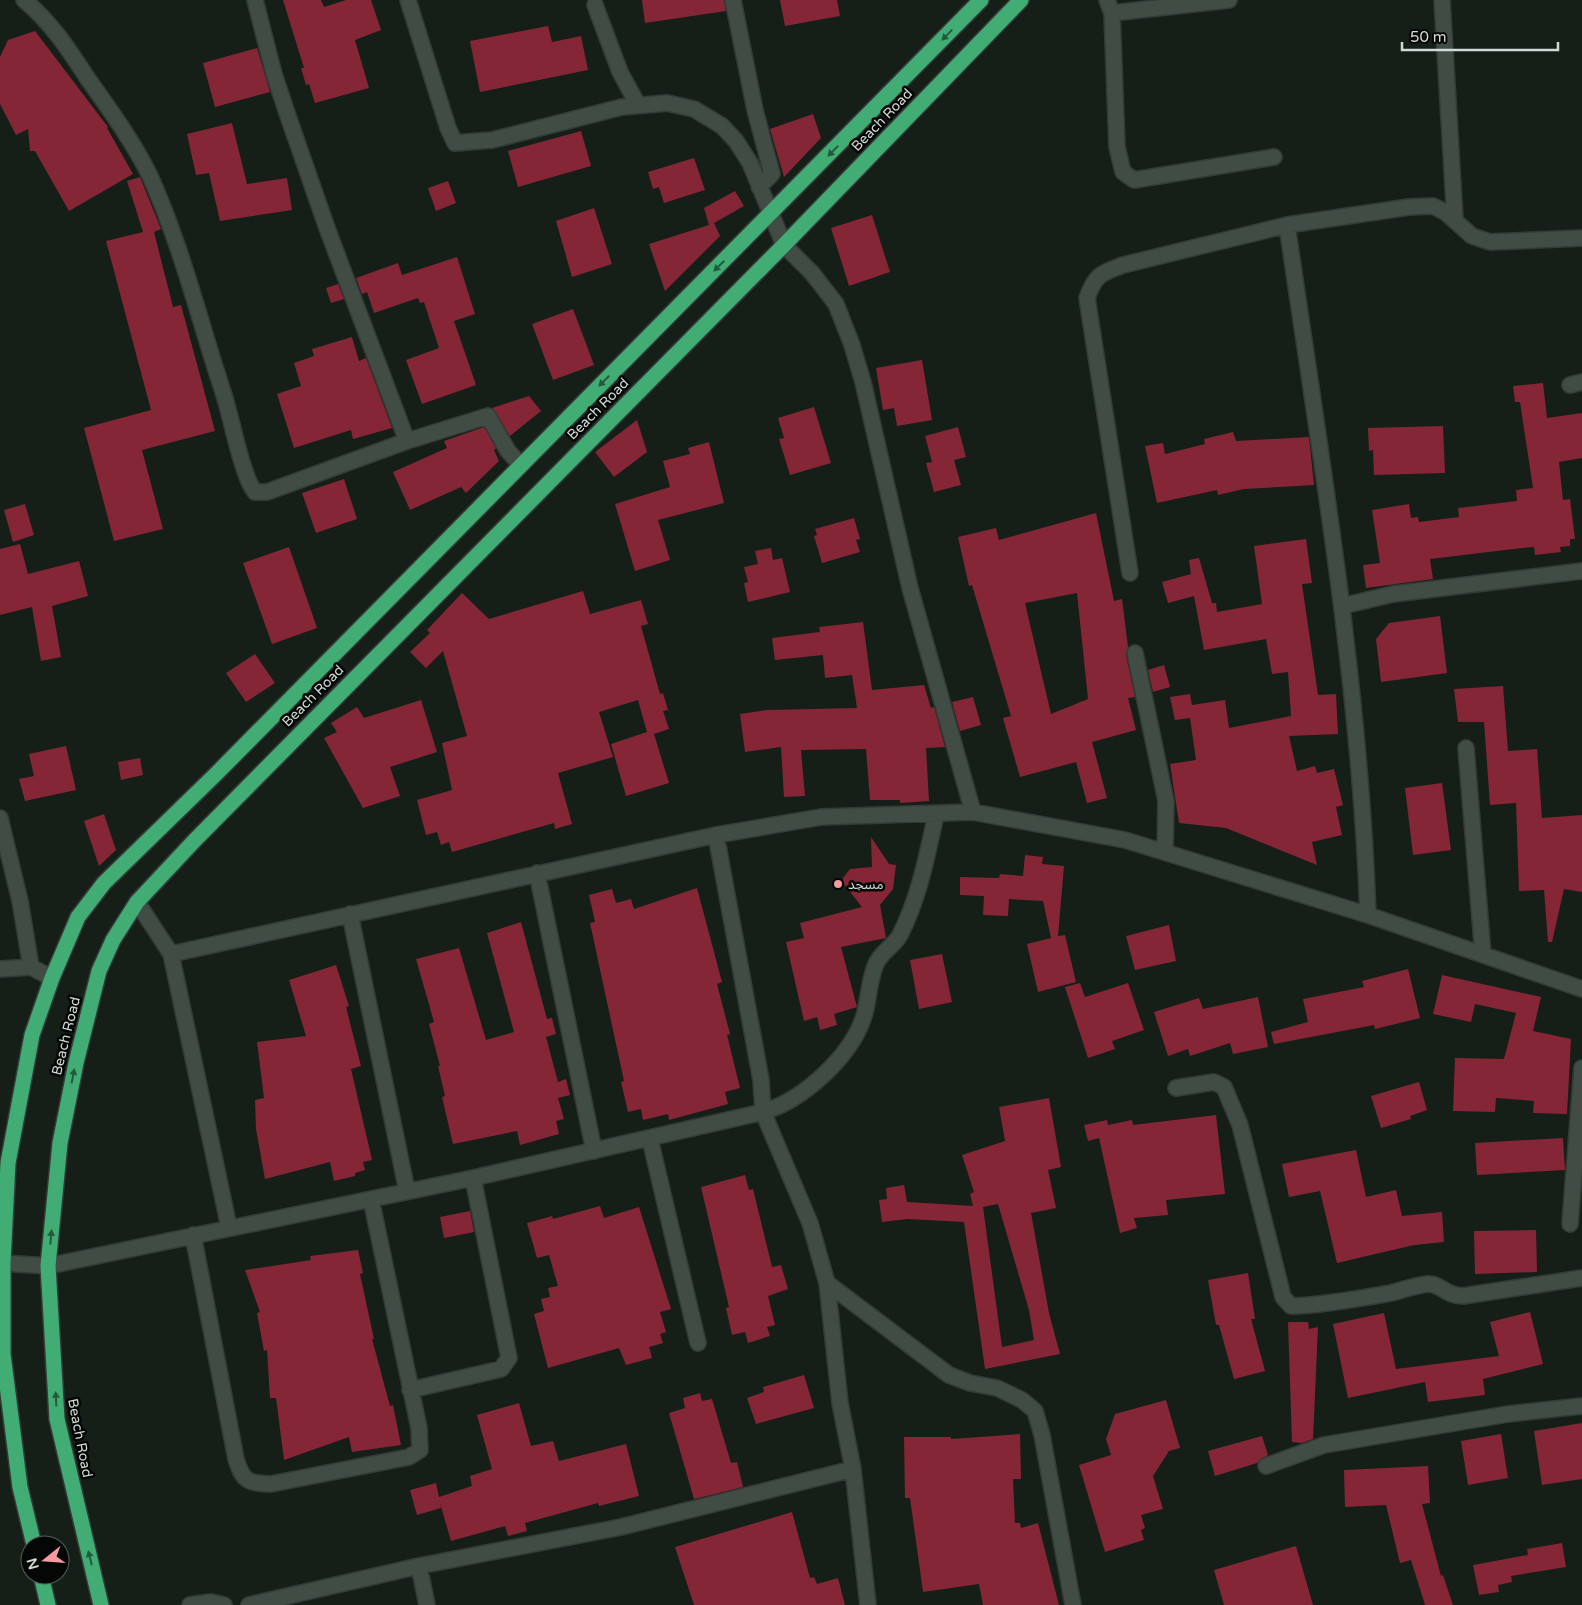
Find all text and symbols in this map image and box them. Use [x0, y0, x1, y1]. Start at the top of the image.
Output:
scale bar [1402, 20, 1558, 52]
text: 50 m [1410, 28, 1447, 46]
one-way arrow [941, 29, 953, 41]
street label: Beach Road [848, 85, 916, 155]
one-way arrow [827, 145, 839, 157]
one-way arrow [713, 260, 725, 272]
street label: Beach Road [564, 375, 632, 443]
one-way arrow [598, 375, 610, 387]
street label: Beach Road [279, 662, 347, 730]
place label: مسجد [848, 876, 884, 893]
marker: مسجد [832, 878, 844, 890]
street label: Beach Road [48, 995, 84, 1077]
one-way arrow [69, 1068, 77, 1084]
one-way arrow [47, 1228, 55, 1244]
one-way arrow [52, 1391, 60, 1407]
street label: Beach Road [64, 1397, 96, 1479]
north arrow [20, 1535, 70, 1585]
one-way arrow [86, 1550, 94, 1565]
text: N [23, 1556, 43, 1572]

